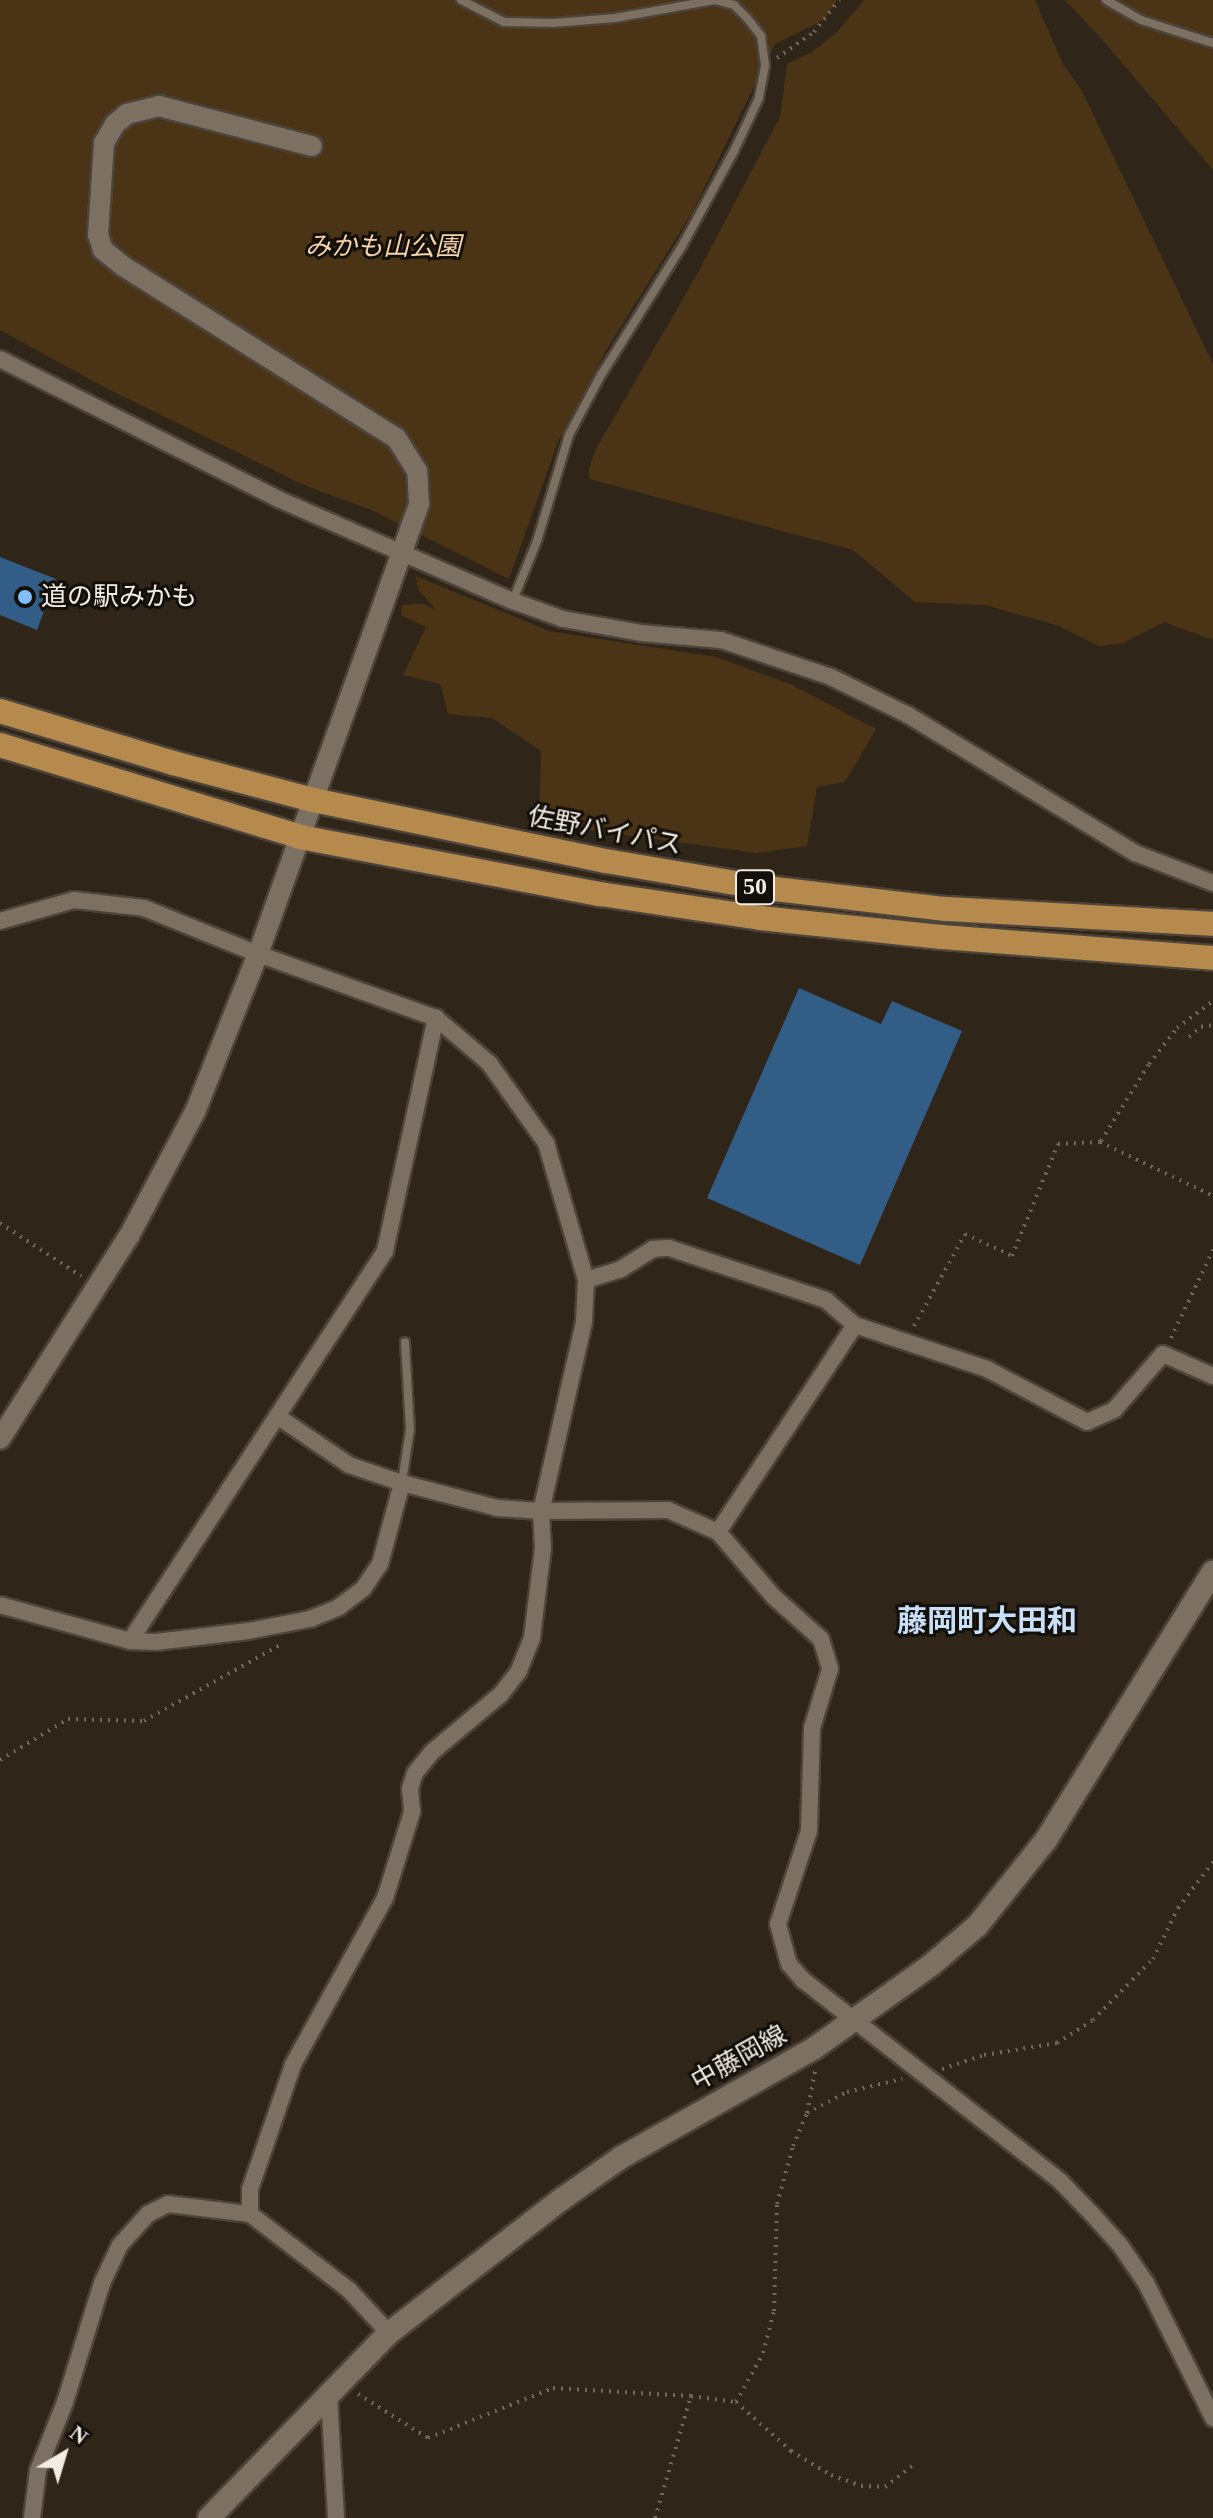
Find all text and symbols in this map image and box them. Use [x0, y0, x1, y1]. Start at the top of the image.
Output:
park label: みかも山公園 [305, 231, 461, 263]
place label: 道の駅みかも [41, 581, 197, 613]
marker: 道の駅みかも [16, 588, 34, 606]
street label: 佐野バイパス [525, 801, 685, 861]
road number: 50 [735, 867, 775, 907]
district label: 藤岡町大田和 [897, 1603, 1077, 1639]
street label: 中藤岡線 [686, 2019, 792, 2097]
north arrow [24, 2414, 104, 2494]
text: N [65, 2420, 93, 2449]

